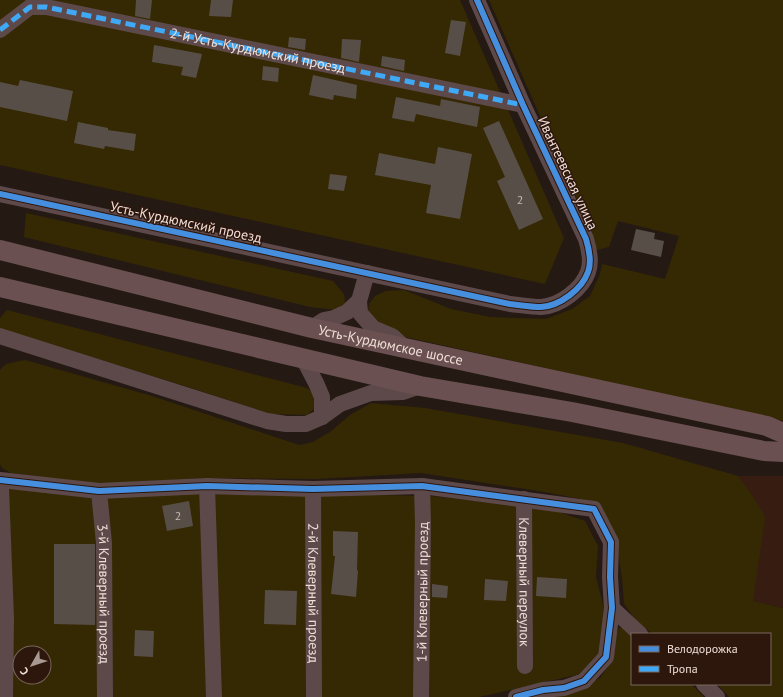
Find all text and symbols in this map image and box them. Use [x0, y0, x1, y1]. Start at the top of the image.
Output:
street label: 2-й Усть-Курдюмский проезд [169, 24, 347, 77]
street label: Ивантеевская улица [534, 113, 602, 233]
house number: 2 [517, 192, 523, 207]
street label: Усть-Курдюмский проезд [108, 197, 264, 247]
street label: Усть-Курдюмское шоссе [317, 321, 465, 369]
house number: 2 [175, 508, 181, 523]
street label: Клеверный переулок [515, 517, 534, 647]
street label: 1-й Клеверный проезд [412, 521, 432, 662]
street label: 3-й Клеверный проезд [93, 523, 114, 664]
street label: 2-й Клеверный проезд [304, 523, 323, 664]
legend [631, 633, 771, 685]
text: Велодорожка [667, 641, 738, 656]
north arrow [12, 645, 52, 685]
text: Тропа [667, 661, 698, 676]
text: С [17, 664, 32, 678]

